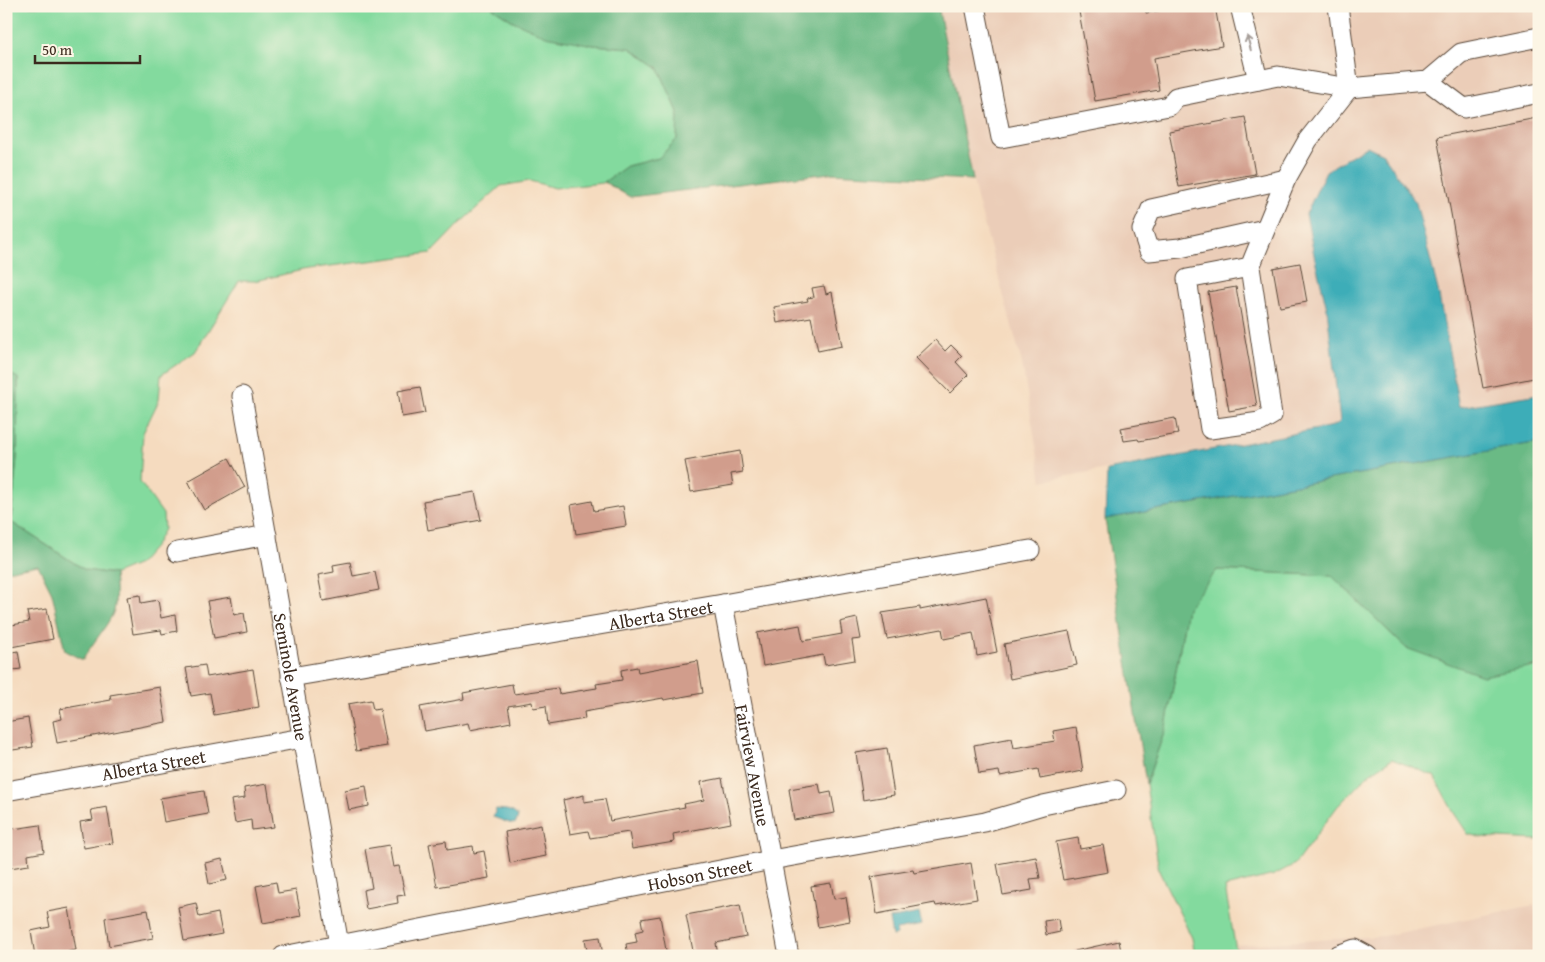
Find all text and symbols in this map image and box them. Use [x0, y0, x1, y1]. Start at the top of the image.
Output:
scale bar [35, 32, 140, 64]
one-way arrow [1244, 36, 1253, 52]
text: 50 m [42, 39, 73, 60]
street label: Alberta Street [606, 592, 716, 637]
street label: Seminole Avenue [267, 611, 316, 743]
street label: Fairview Avenue [729, 702, 778, 828]
street label: Alberta Street [99, 742, 209, 787]
street label: Hobson Street [645, 850, 755, 897]

